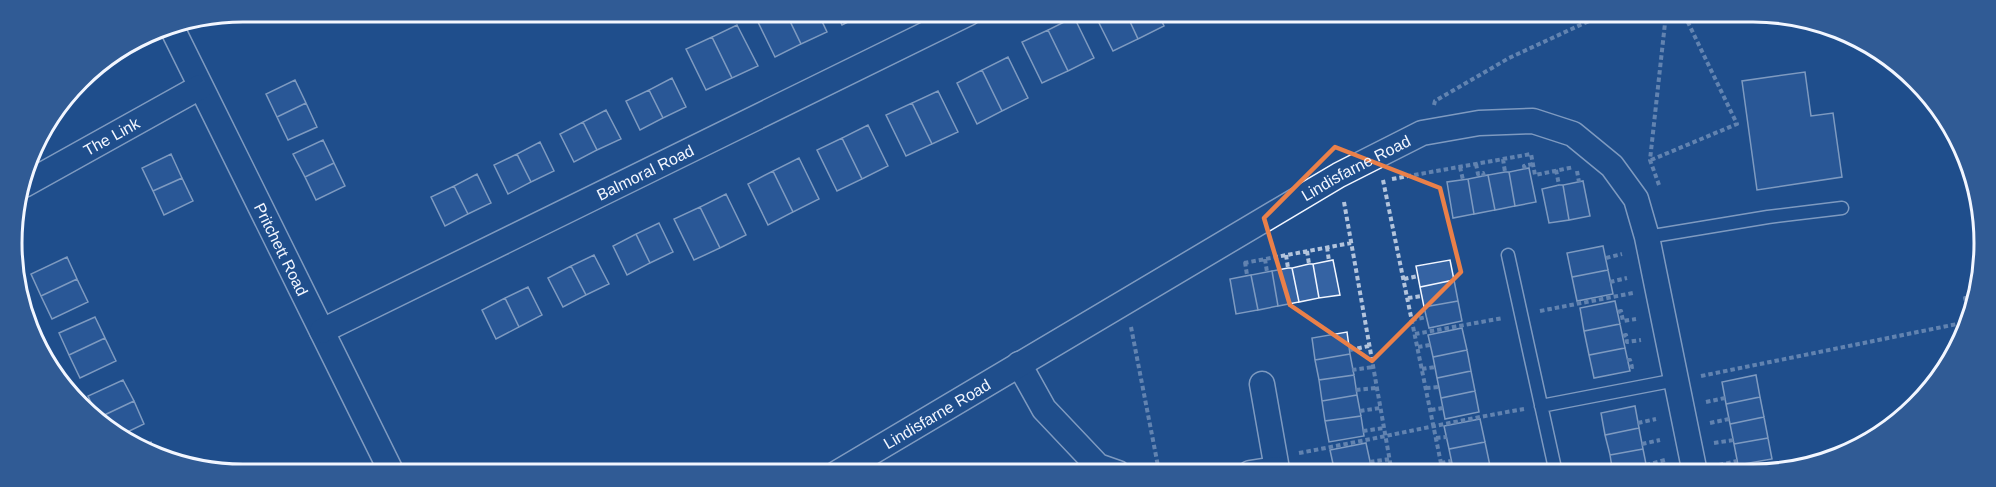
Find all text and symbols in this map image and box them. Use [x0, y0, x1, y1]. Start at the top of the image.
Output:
street label: The Link [80, 113, 143, 159]
street label: Lindisfarne Road [1298, 132, 1413, 204]
street label: Balmoral Road [594, 141, 696, 203]
street label: Pritchett Road [251, 200, 311, 298]
street label: Lindisfarne Road [880, 376, 993, 452]

